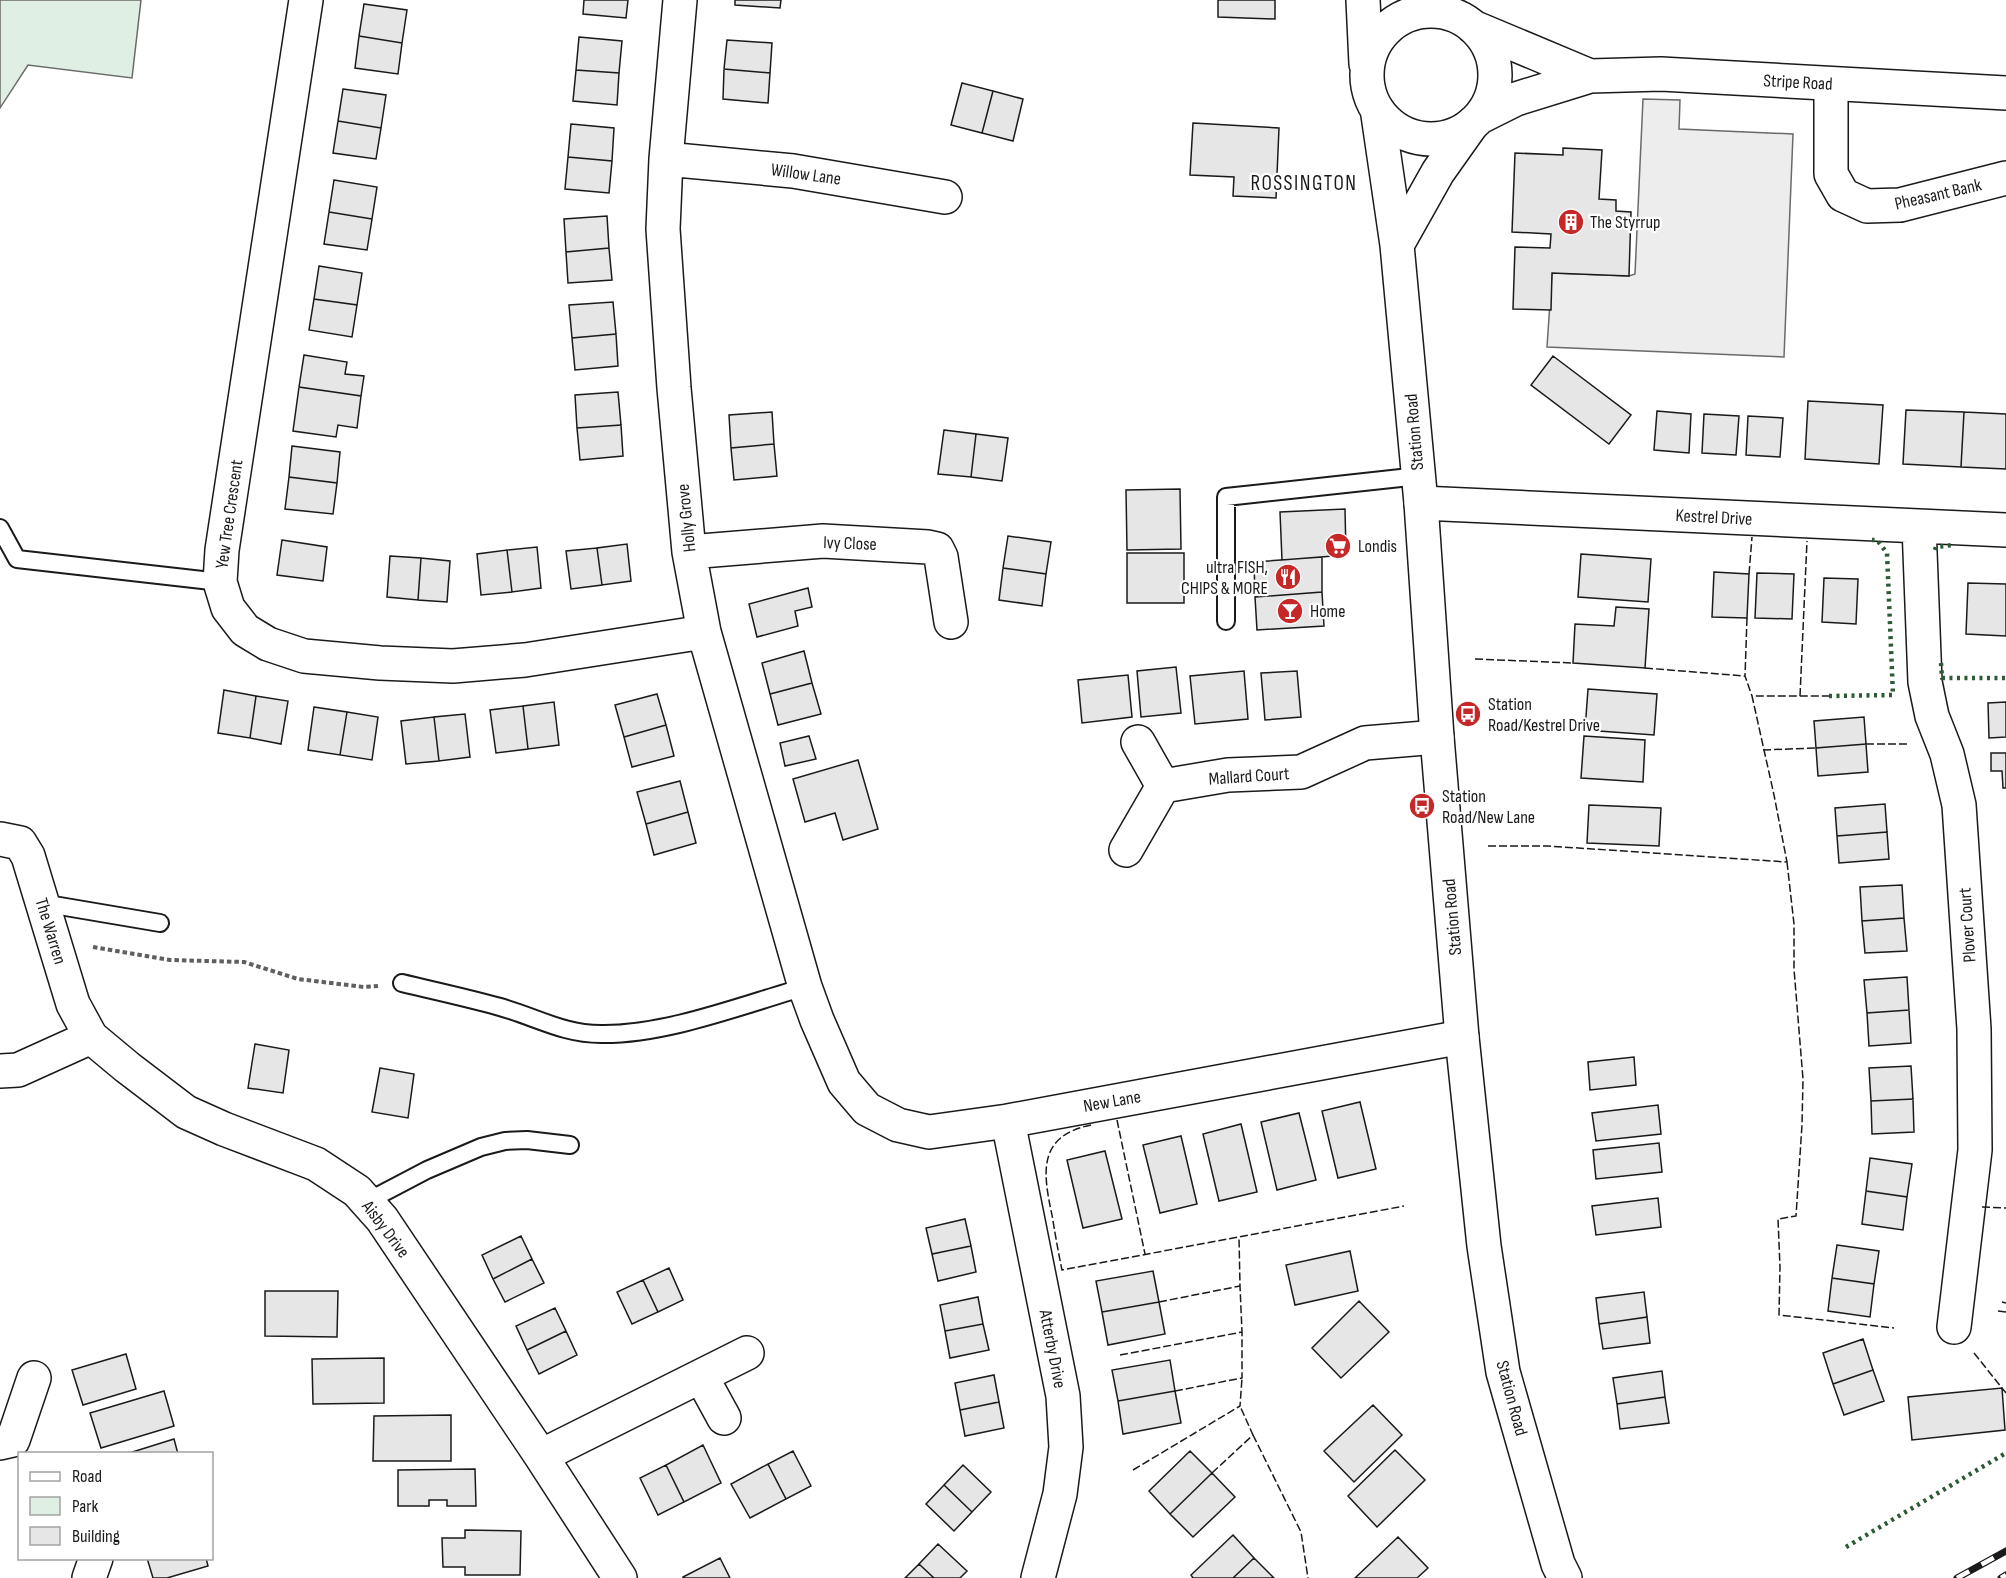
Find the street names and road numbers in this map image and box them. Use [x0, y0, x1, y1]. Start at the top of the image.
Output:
street label: Stripe Road [1763, 70, 1833, 95]
street label: Willow Lane [769, 159, 842, 190]
street label: Pheasant Bank [1893, 174, 1984, 215]
street label: Station Road [1401, 393, 1428, 471]
street label: Yew Tree Crescent [211, 458, 248, 570]
street label: Holly Grove [672, 483, 701, 553]
street label: Kestrel Drive [1675, 505, 1753, 530]
street label: Ivy Close [823, 532, 877, 555]
street label: Mallard Court [1208, 763, 1291, 790]
street label: Station Road [1439, 878, 1466, 956]
street label: Plover Court [1954, 886, 1981, 963]
street label: The Warren [31, 896, 71, 967]
street label: New Lane [1082, 1086, 1142, 1117]
street label: Aisby Drive [357, 1196, 414, 1262]
street label: Atterby Drive [1034, 1307, 1070, 1390]
street label: Station Road [1491, 1358, 1532, 1438]

